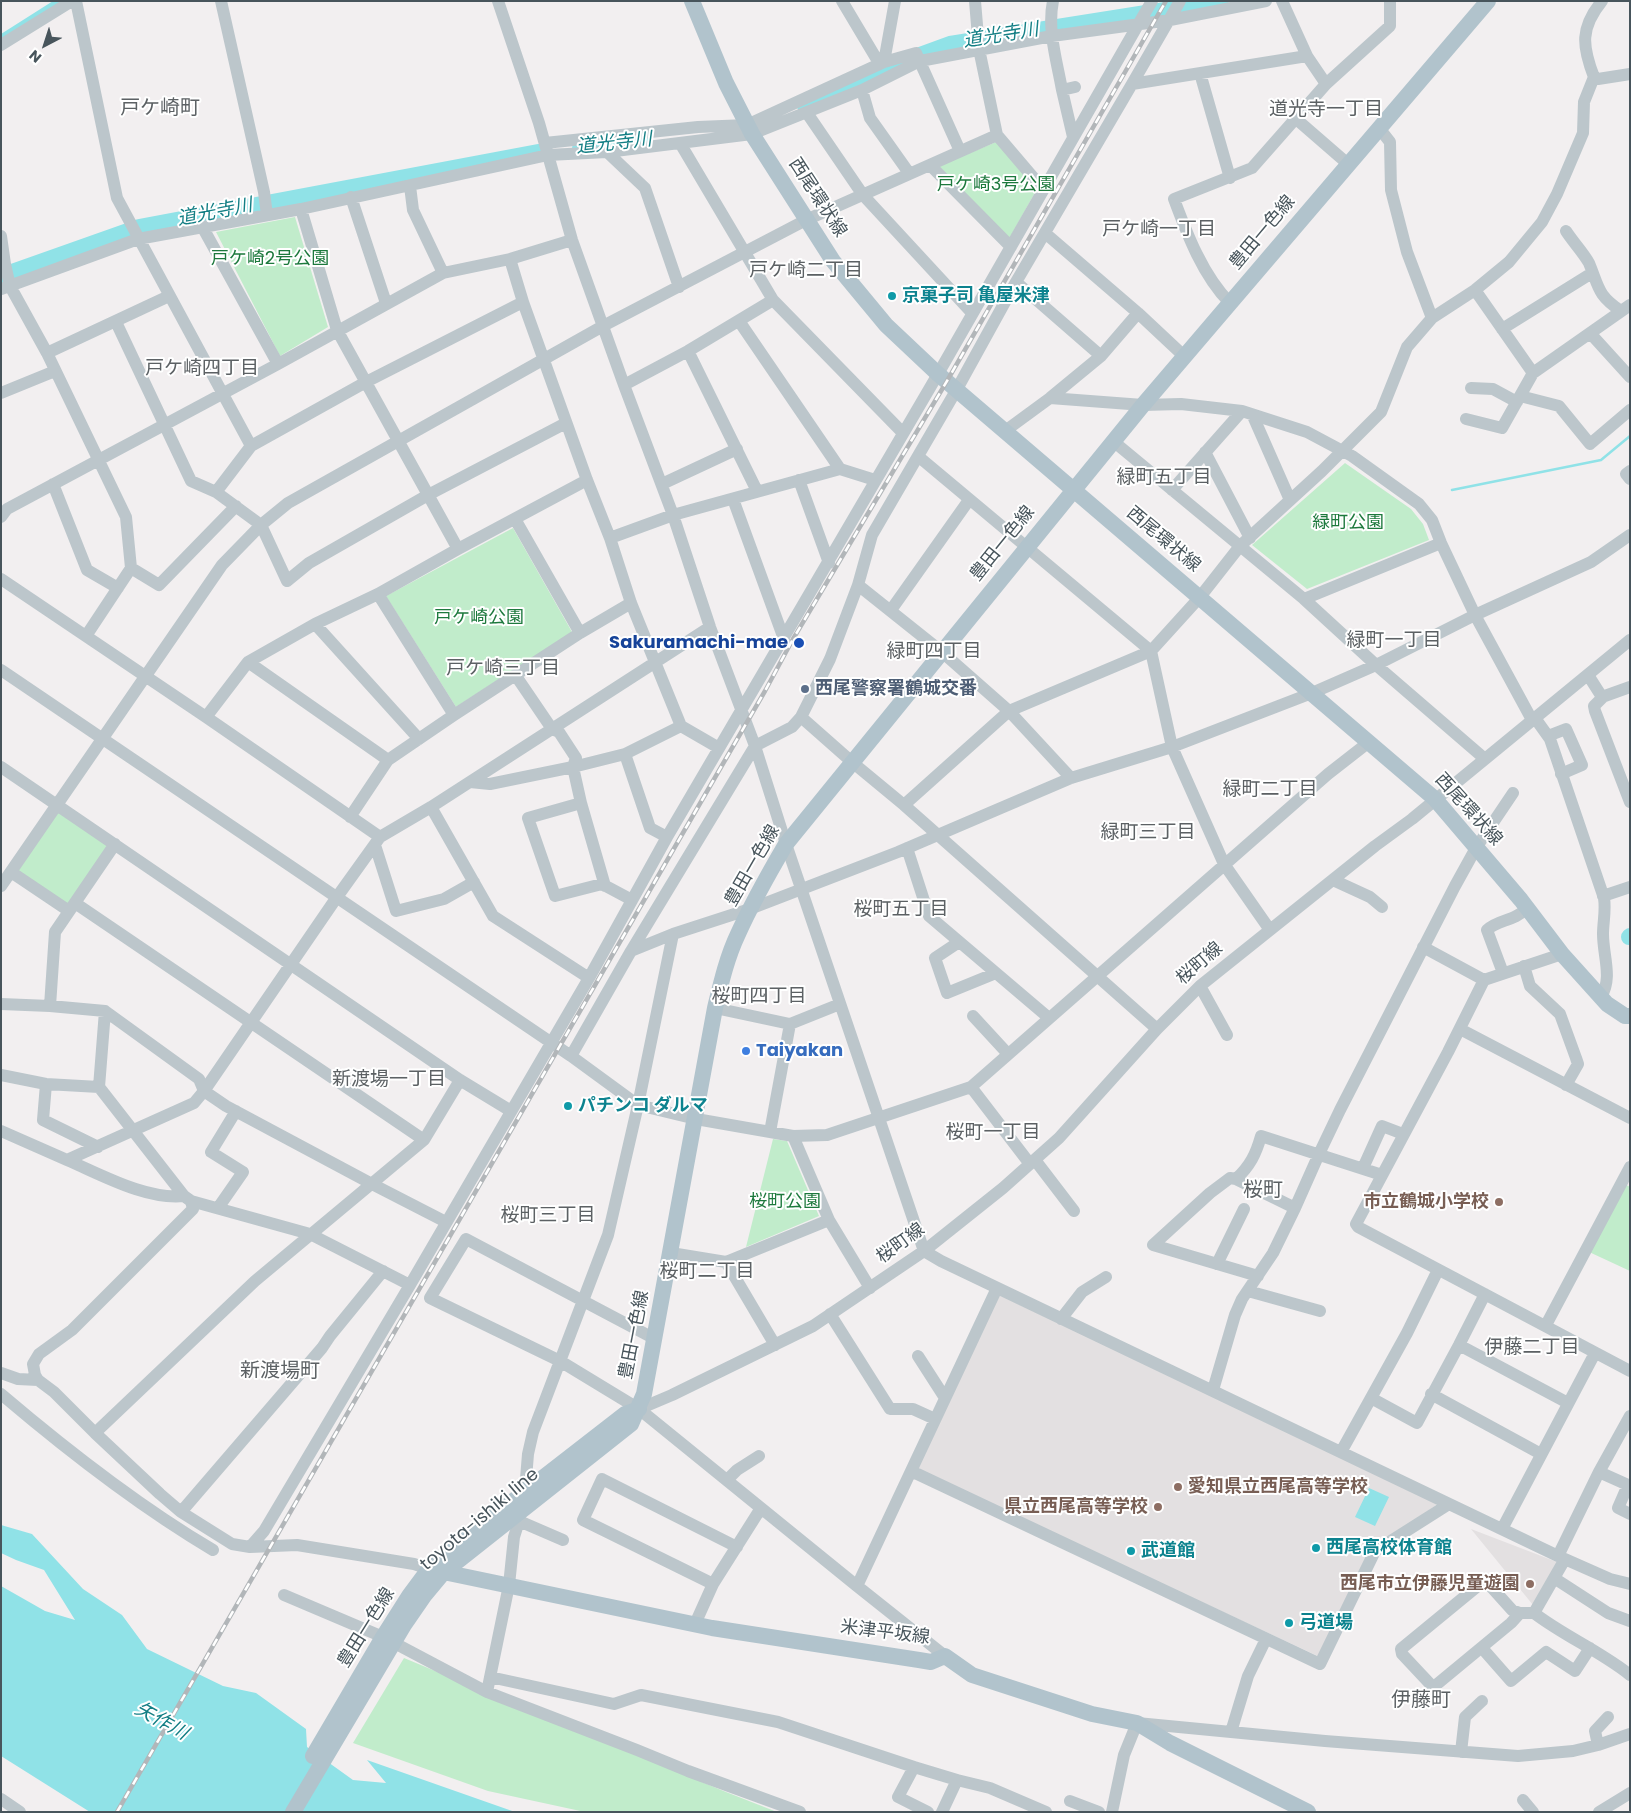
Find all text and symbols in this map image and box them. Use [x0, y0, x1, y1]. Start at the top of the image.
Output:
water label: 道光寺川 [962, 19, 1040, 53]
north arrow [20, 20, 70, 70]
text: N [25, 45, 46, 68]
district label: 戸ケ崎町 [120, 97, 200, 121]
district label: 道光寺一丁目 [1269, 99, 1383, 121]
water label: 道光寺川 [575, 129, 653, 159]
street label: 西尾環状線 [783, 154, 851, 242]
park label: 戸ケ崎3号公園 [937, 174, 1055, 196]
street label: 豊田一色線 [1226, 192, 1300, 274]
water label: 道光寺川 [176, 195, 254, 231]
district label: 戸ケ崎一丁目 [1102, 219, 1216, 241]
park label: 戸ケ崎2号公園 [211, 248, 329, 270]
district label: 戸ケ崎二丁目 [749, 260, 863, 282]
place label: 京菓子司 亀屋米津 [902, 285, 1050, 307]
marker: 京菓子司 亀屋米津 [886, 290, 898, 302]
district label: 戸ケ崎四丁目 [145, 358, 259, 380]
district label: 緑町五丁目 [1117, 467, 1211, 489]
street label: 豊田一色線 [966, 502, 1040, 586]
street label: 西尾環状線 [1122, 503, 1204, 577]
park label: 緑町公園 [1312, 512, 1384, 534]
park label: 戸ケ崎公園 [434, 607, 524, 629]
district label: 緑町一丁目 [1347, 630, 1441, 652]
place label: Sakuramachi-mae [609, 632, 788, 654]
marker: Sakuramachi-mae [792, 636, 806, 650]
district label: 緑町四丁目 [887, 641, 981, 663]
district label: 戸ケ崎三丁目 [446, 658, 560, 680]
place label: 西尾警察署鶴城交番 [815, 678, 977, 700]
marker: 西尾警察署鶴城交番 [799, 683, 811, 695]
street label: 西尾環状線 [1430, 769, 1506, 851]
district label: 緑町二丁目 [1223, 779, 1317, 801]
street label: 豊田一色線 [721, 822, 785, 910]
district label: 緑町三丁目 [1101, 822, 1195, 844]
district label: 桜町五丁目 [854, 899, 948, 921]
street label: 桜町線 [1173, 938, 1227, 990]
district label: 桜町四丁目 [712, 986, 806, 1008]
place label: Taiyakan [756, 1040, 843, 1062]
marker: Taiyakan [740, 1045, 752, 1057]
district label: 新渡場一丁目 [332, 1069, 446, 1091]
place label: パチンコ ダルマ [578, 1095, 708, 1117]
marker: パチンコ ダルマ [562, 1100, 574, 1112]
district label: 桜町一丁目 [946, 1122, 1040, 1144]
district label: 桜町 [1243, 1179, 1283, 1203]
park label: 桜町公園 [749, 1191, 821, 1213]
place label: 市立鶴城小学校 [1363, 1191, 1489, 1213]
marker: 市立鶴城小学校 [1493, 1196, 1505, 1208]
district label: 桜町三丁目 [501, 1205, 595, 1227]
street label: 桜町線 [873, 1219, 929, 1269]
district label: 桜町二丁目 [660, 1261, 754, 1283]
street label: 豊田一色線 [616, 1289, 654, 1381]
district label: 伊藤二丁目 [1485, 1337, 1579, 1359]
district label: 新渡場町 [240, 1360, 320, 1384]
street label: toyota-ishiki line [416, 1464, 544, 1576]
place label: 愛知県立西尾高等学校 [1188, 1476, 1368, 1498]
marker: 愛知県立西尾高等学校 [1172, 1481, 1184, 1493]
place label: 県立西尾高等学校 [1004, 1496, 1148, 1518]
marker: 県立西尾高等学校 [1152, 1501, 1164, 1513]
place label: 西尾高校体育館 [1326, 1537, 1452, 1559]
place label: 武道館 [1141, 1540, 1195, 1562]
marker: 西尾高校体育館 [1310, 1542, 1322, 1554]
marker: 武道館 [1125, 1545, 1137, 1557]
place label: 西尾市立伊藤児童遊園 [1340, 1573, 1520, 1595]
marker: 西尾市立伊藤児童遊園 [1524, 1578, 1536, 1590]
street label: 豊田一色線 [334, 1584, 400, 1672]
place label: 弓道場 [1299, 1612, 1353, 1634]
street label: 米津平坂線 [839, 1617, 931, 1649]
marker: 弓道場 [1283, 1617, 1295, 1629]
district label: 伊藤町 [1391, 1689, 1451, 1713]
water label: 矢作川 [131, 1698, 191, 1746]

